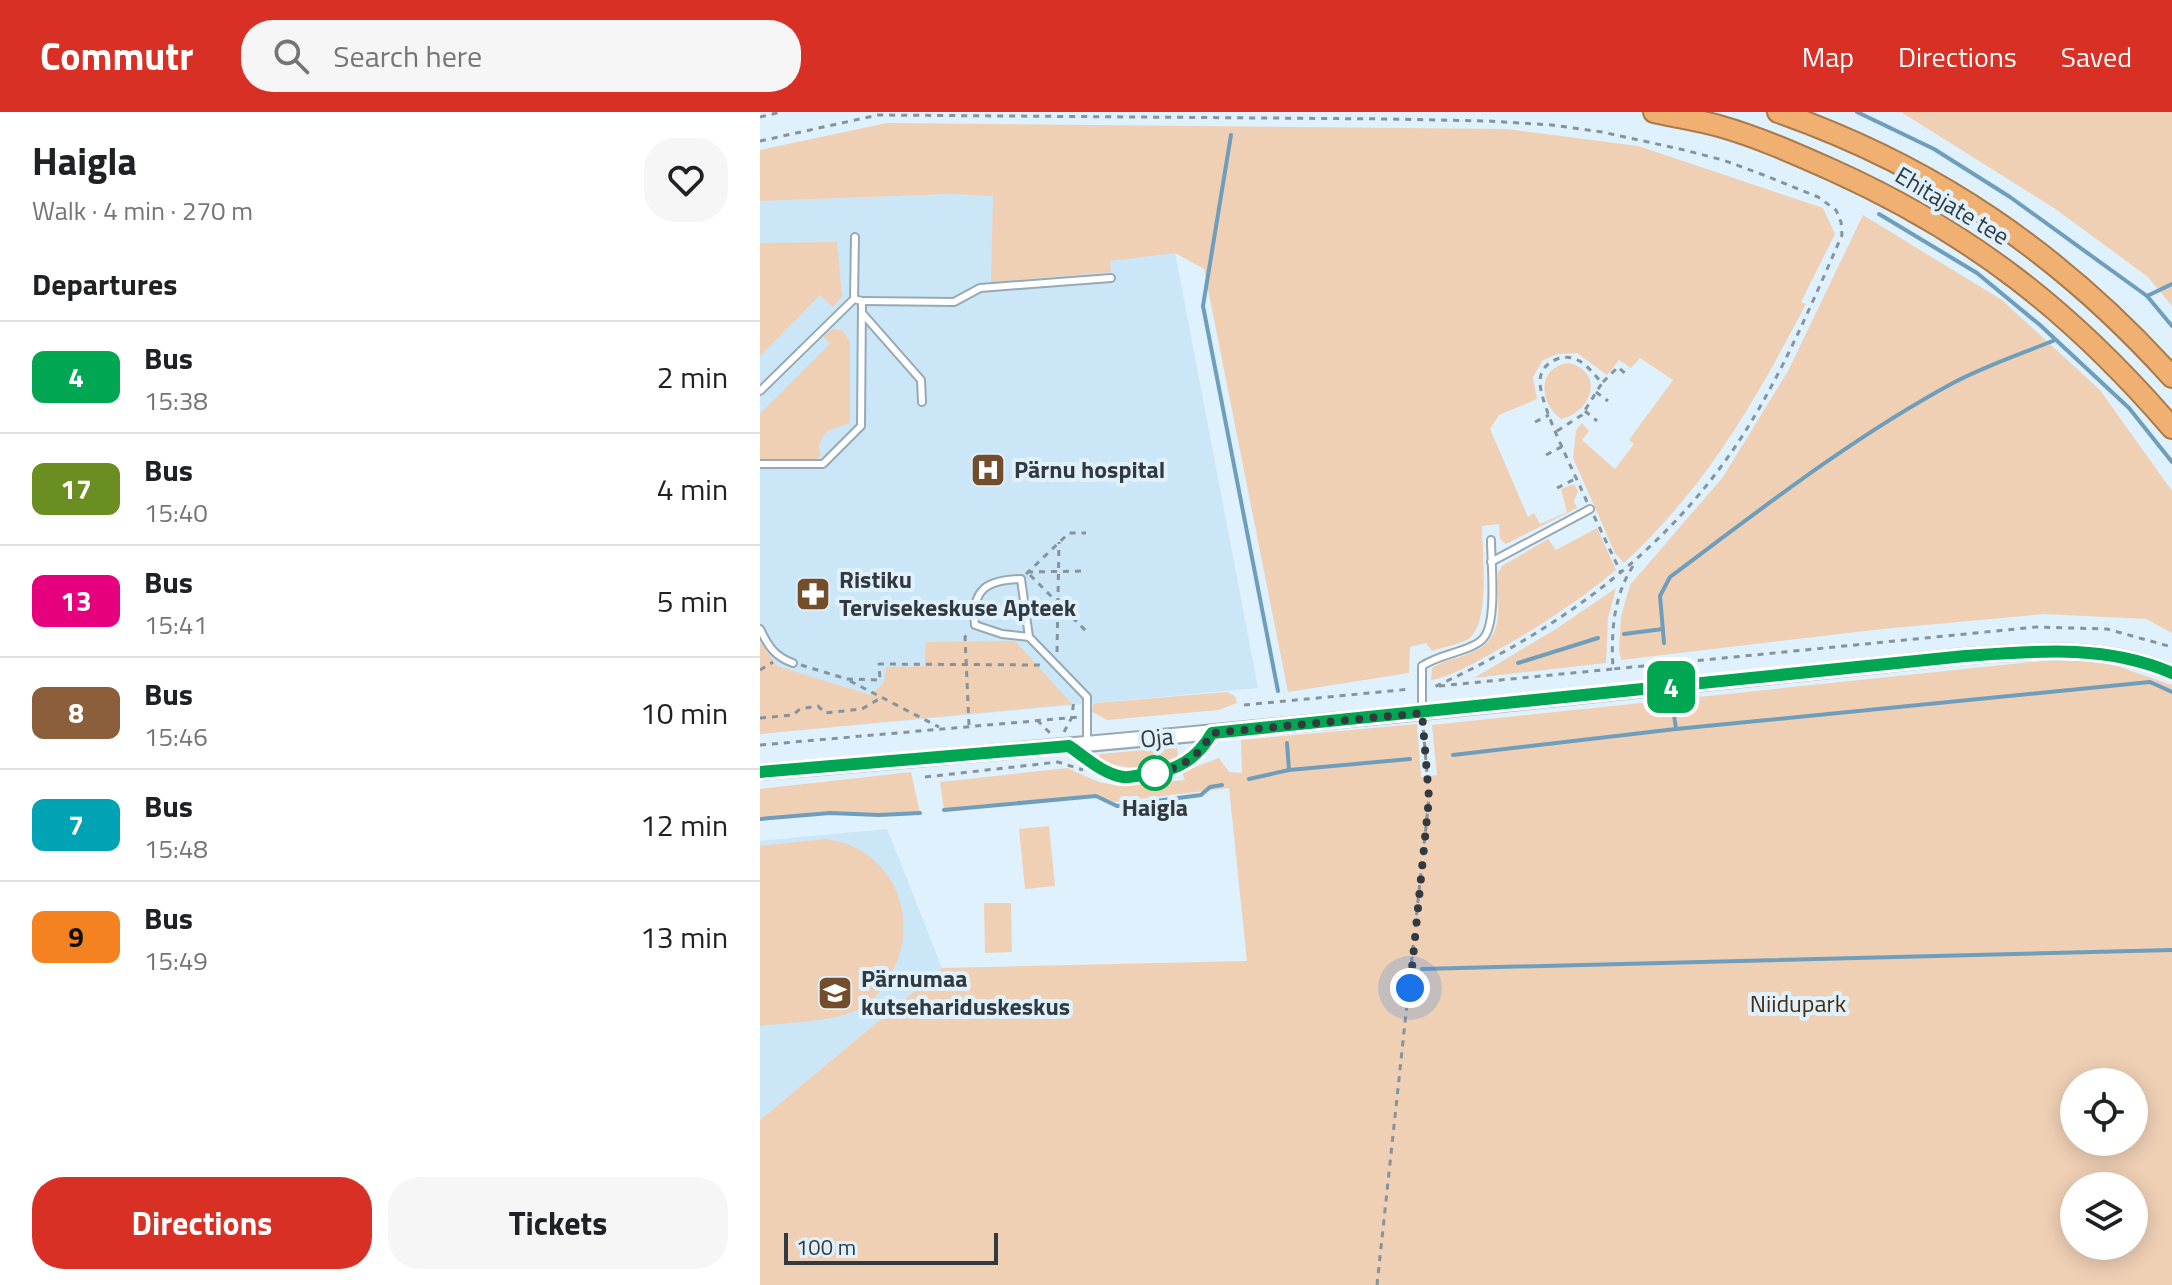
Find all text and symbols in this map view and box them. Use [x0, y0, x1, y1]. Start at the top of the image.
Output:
search box [241, 20, 801, 92]
text: Commutr [40, 27, 193, 85]
text: Search here [333, 33, 482, 79]
icon: search [269, 34, 313, 78]
text: Map [1802, 35, 1854, 78]
text: Directions [1898, 35, 2017, 78]
text: Saved [2061, 35, 2132, 78]
text: Haigla [32, 132, 137, 190]
button: heart [644, 138, 728, 222]
street label: Ehitajate tee [1889, 157, 2016, 253]
text: Walk · 4 min · 270 m [32, 191, 253, 230]
text: Departures [32, 261, 177, 307]
text: Bus [144, 335, 193, 381]
text: 2 min [657, 354, 728, 400]
text: 4 [68, 355, 84, 398]
text: 15:38 [144, 381, 208, 420]
text: Bus [144, 447, 193, 493]
hospital icon: Pärnu hospital [969, 451, 1007, 489]
place label: Pärnu hospital [1014, 451, 1165, 487]
text: 4 min [657, 466, 728, 512]
text: 17 [60, 467, 92, 510]
text: 15:40 [144, 493, 208, 532]
text: Bus [144, 559, 193, 605]
place label: Ristiku Tervisekeskuse Apteek [839, 561, 1077, 625]
pharmacy icon: Ristiku Tervisekeskuse Apteek [794, 575, 832, 613]
text: 5 min [657, 578, 728, 624]
text: 13 [60, 579, 92, 622]
text: 15:41 [144, 605, 208, 644]
line badge: 4 [1645, 661, 1697, 713]
text: 4 [1663, 665, 1679, 708]
text: Bus [144, 671, 193, 717]
text: 10 min [640, 690, 728, 736]
text: 8 [68, 691, 84, 734]
text: 15:46 [144, 717, 208, 756]
street label: Oja [1139, 717, 1175, 757]
marker: Haigla [1138, 756, 1172, 790]
text: Bus [144, 783, 193, 829]
place label: Haigla [1122, 789, 1188, 825]
text: 12 min [640, 802, 728, 848]
text: 7 [68, 803, 84, 846]
text: 15:48 [144, 829, 208, 868]
text: Bus [144, 895, 193, 941]
text: 13 min [640, 914, 728, 960]
text: 9 [68, 915, 84, 958]
text: 15:49 [144, 941, 208, 980]
place label: Pärnumaa kutsehariduskeskus [861, 960, 1070, 1024]
your location [1390, 968, 1430, 1008]
school or university icon: Pärnumaa kutsehariduskeskus [816, 974, 854, 1012]
park label: Niidupark [1750, 985, 1847, 1021]
map controls [2060, 1068, 2148, 1260]
button: locate [2060, 1068, 2148, 1156]
button: layers [2060, 1172, 2148, 1260]
button: Directions [32, 1177, 372, 1269]
button: Tickets [388, 1177, 728, 1269]
scale bar [784, 1229, 998, 1265]
text: 100 m [796, 1230, 856, 1264]

